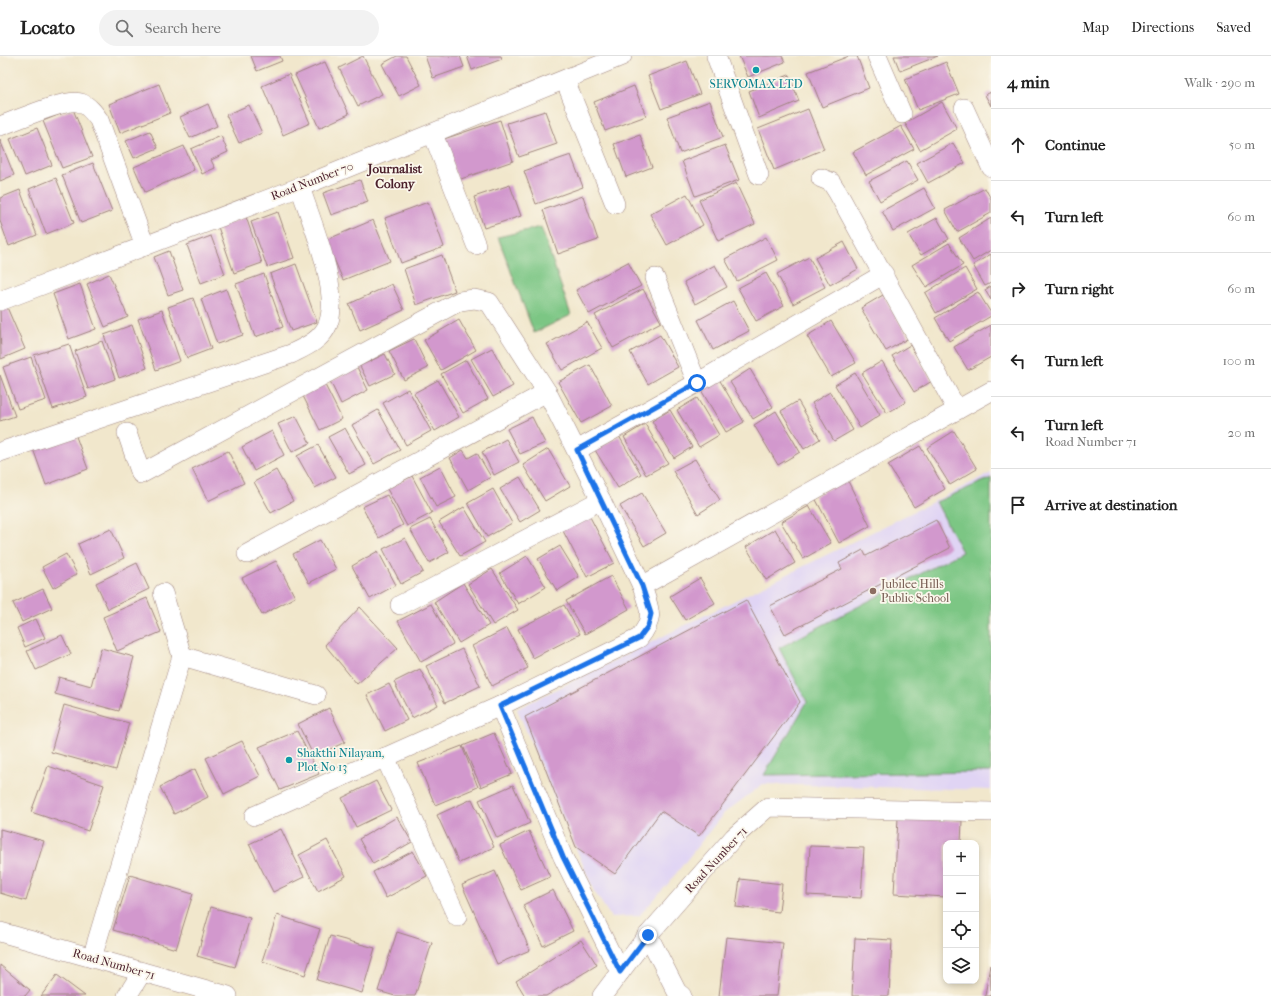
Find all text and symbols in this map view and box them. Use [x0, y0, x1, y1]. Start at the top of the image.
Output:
search box [99, 10, 379, 46]
text: Locato [20, 17, 75, 39]
icon: search [113, 17, 135, 39]
text: Search here [145, 19, 221, 37]
text: Map [1082, 19, 1109, 36]
text: Directions [1131, 19, 1194, 36]
text: Saved [1216, 19, 1251, 36]
marker: SERVOMAX LTD [751, 65, 761, 75]
text: 4 min [1007, 72, 1050, 92]
text: Walk · 290 m [1184, 75, 1255, 90]
place label: SERVOMAX LTD [709, 77, 803, 91]
icon: ahead [1007, 134, 1029, 156]
text: Continue [1045, 136, 1105, 154]
text: 50 m [1229, 137, 1255, 152]
street label: Road Number 70 [269, 159, 355, 203]
district label: Journalist Colony [366, 161, 423, 192]
icon: left [1007, 206, 1029, 228]
text: Turn left [1045, 208, 1103, 226]
text: 60 m [1227, 209, 1255, 224]
icon: right [1007, 278, 1029, 300]
text: Turn right [1045, 280, 1114, 298]
text: 60 m [1227, 281, 1255, 296]
icon: left [1007, 350, 1029, 372]
text: Turn left [1045, 352, 1103, 370]
text: 100 m [1222, 353, 1255, 368]
route start [688, 374, 706, 392]
text: Turn left [1045, 416, 1103, 434]
icon: left [1007, 422, 1029, 444]
text: 20 m [1228, 425, 1255, 440]
text: Road Number 71 [1045, 434, 1137, 449]
icon: arrive [1007, 494, 1029, 516]
text: Arrive at destination [1045, 496, 1177, 514]
place label: Jubilee Hills Public School [880, 577, 950, 605]
marker: Jubilee Hills Public School [868, 586, 878, 596]
place label: Shakthi Nilayam, Plot No 13 [297, 746, 385, 774]
marker: Shakthi Nilayam, Plot No 13 [284, 755, 294, 765]
street label: Road Number 71 [682, 824, 750, 896]
map controls [943, 840, 979, 984]
button: + [943, 840, 979, 876]
button: − [943, 876, 979, 912]
button: locate [943, 912, 979, 948]
route end [639, 926, 657, 944]
street label: Road Number 71 [71, 946, 157, 982]
button: layers [943, 948, 979, 984]

